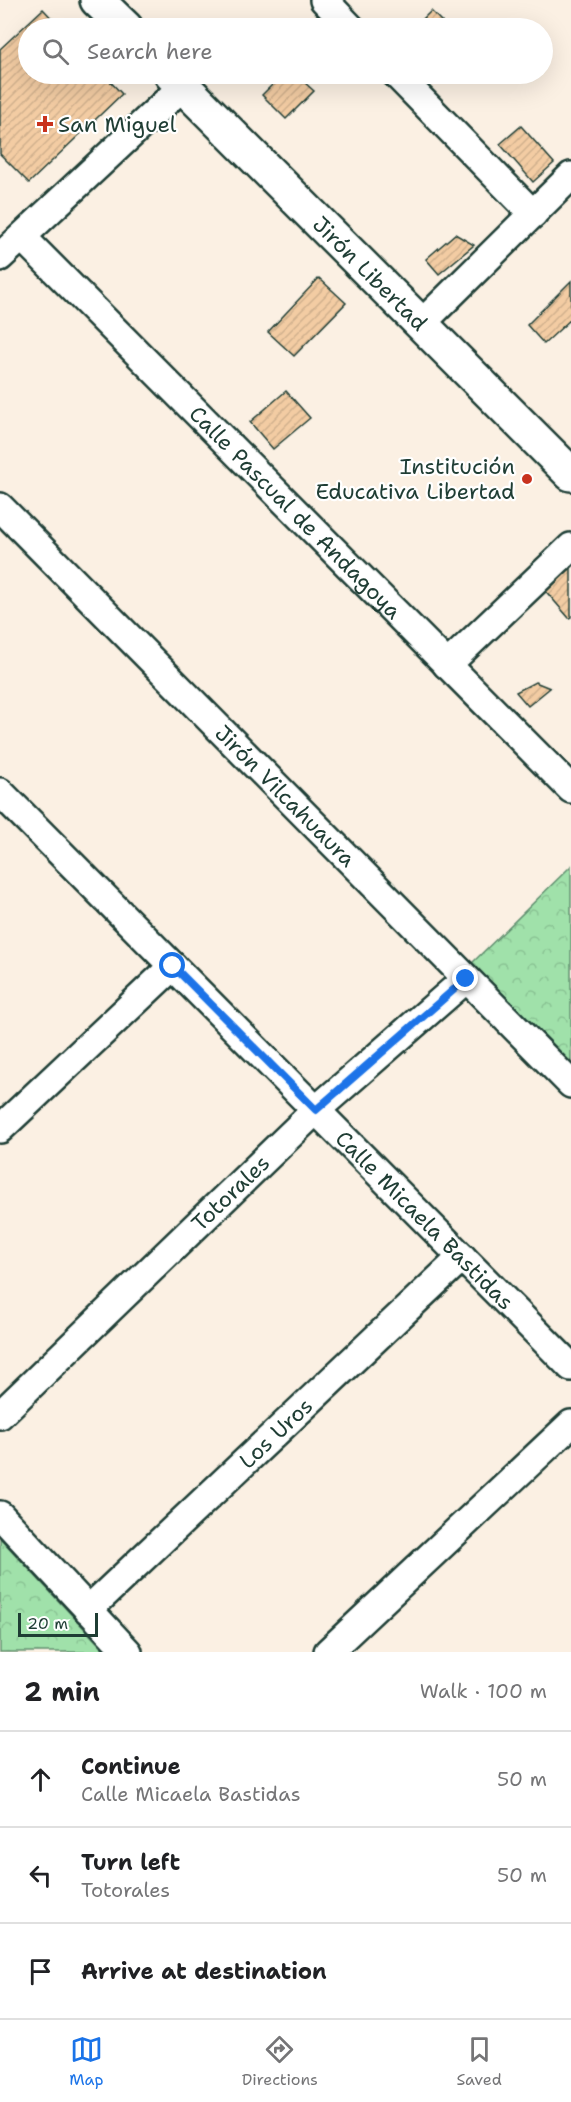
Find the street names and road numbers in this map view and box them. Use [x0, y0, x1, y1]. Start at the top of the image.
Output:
street label: Jirón Libertad [307, 210, 434, 337]
street label: Calle Pascual de Andagoya [183, 399, 408, 625]
street label: Jirón Vilcahuaura [209, 718, 362, 873]
street label: Calle Micaela Bastidas [329, 1124, 520, 1316]
street label: Totorales [185, 1148, 276, 1237]
street label: Los Uros [233, 1391, 319, 1475]

